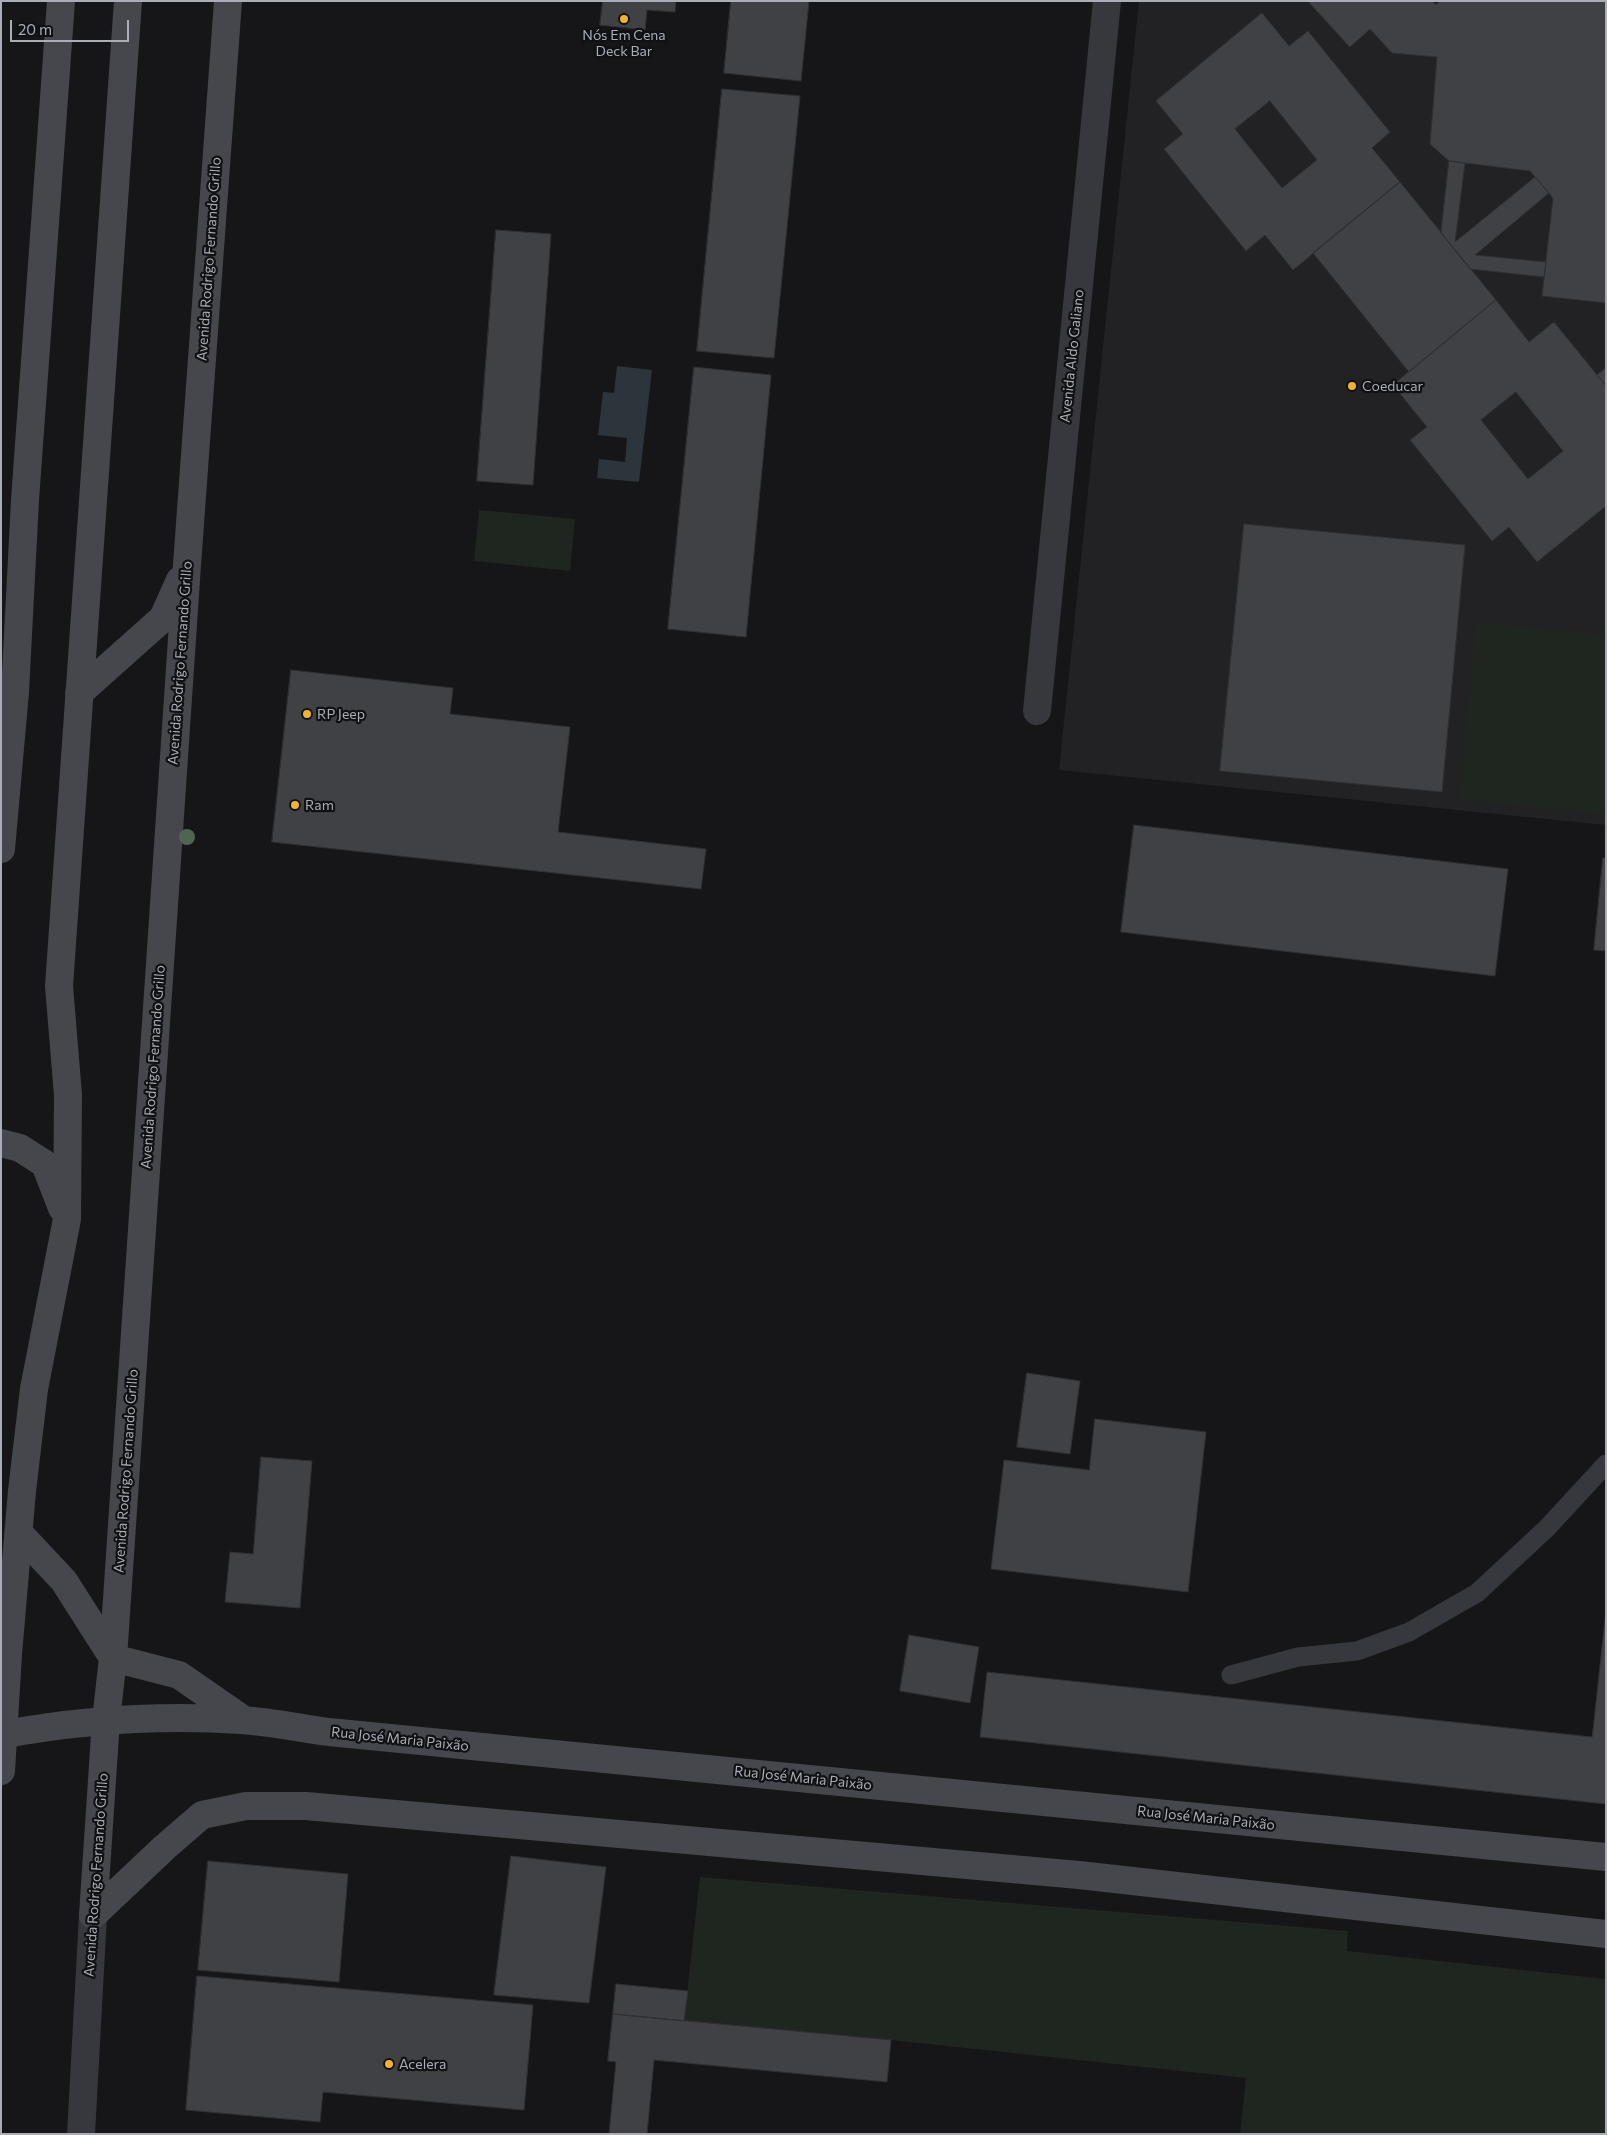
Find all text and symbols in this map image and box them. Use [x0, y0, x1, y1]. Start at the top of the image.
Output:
scale bar [12, 10, 131, 42]
marker: Nós Em Cena Deck Bar [618, 13, 630, 25]
text: 20 m [18, 20, 52, 38]
place label: Nós Em Cena Deck Bar [582, 27, 666, 59]
street label: Avenida Rodrigo Fernando Grillo [193, 156, 225, 362]
street label: Avenida Aldo Galiano [1057, 289, 1087, 423]
place label: Coeducar [1362, 378, 1423, 394]
marker: Coeducar [1346, 380, 1358, 392]
street label: Avenida Rodrigo Fernando Grillo [164, 560, 196, 766]
place label: RP Jeep [317, 706, 365, 722]
marker: RP Jeep [301, 708, 313, 720]
place label: Ram [305, 797, 334, 813]
marker: Ram [289, 799, 301, 811]
street label: Avenida Rodrigo Fernando Grillo [137, 964, 169, 1170]
street label: Avenida Rodrigo Fernando Grillo [110, 1368, 142, 1574]
street label: Rua José Maria Paixão [330, 1723, 470, 1755]
street label: Rua José Maria Paixão [733, 1762, 873, 1794]
street label: Avenida Rodrigo Fernando Grillo [80, 1772, 112, 1978]
street label: Rua José Maria Paixão [1136, 1802, 1276, 1834]
place label: Acelera [399, 2056, 446, 2072]
marker: Acelera [383, 2058, 395, 2070]

